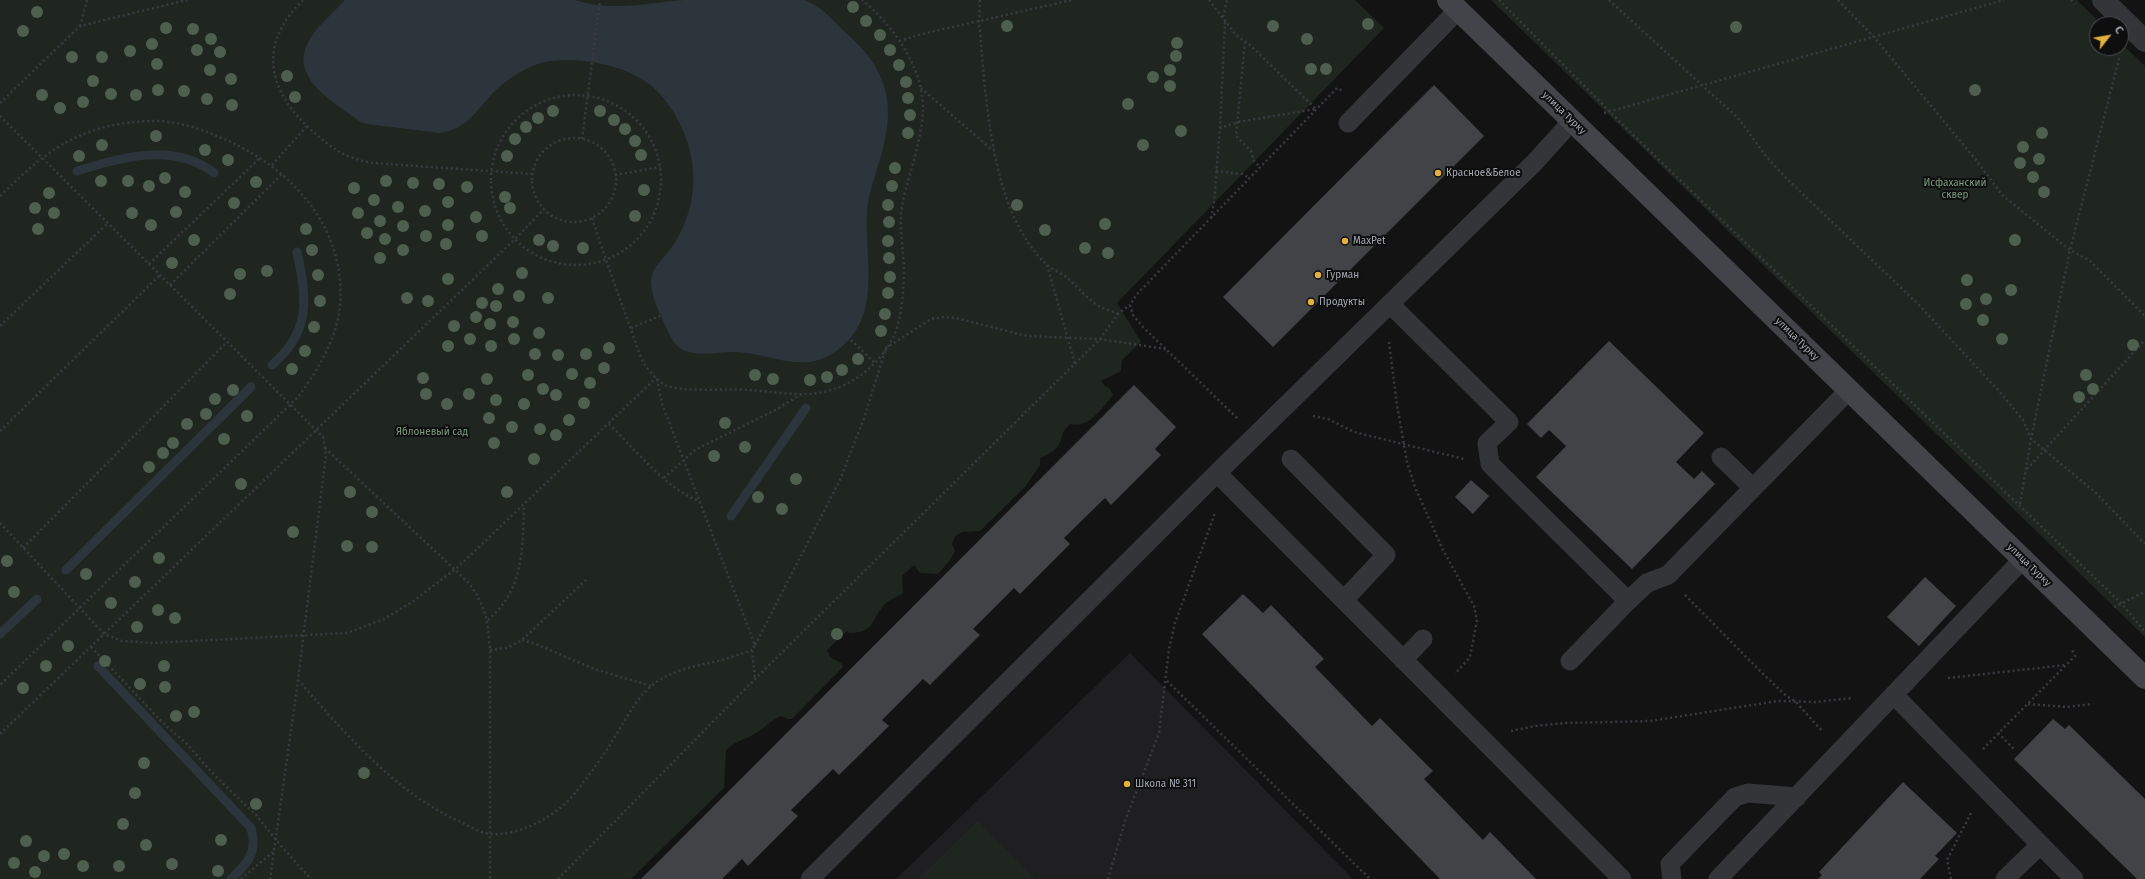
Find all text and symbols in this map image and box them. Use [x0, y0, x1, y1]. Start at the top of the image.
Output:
north arrow [2089, 16, 2129, 56]
text: С [2112, 24, 2126, 36]
street label: улица Турку [1540, 89, 1588, 137]
place label: Красное&Белое [1446, 167, 1521, 179]
marker: Красное&Белое [1433, 168, 1443, 178]
park label: Исфаханский сквер [1924, 177, 1986, 200]
place label: MaxPet [1353, 235, 1386, 247]
marker: MaxPet [1340, 236, 1350, 246]
place label: Гурман [1326, 269, 1359, 281]
marker: Гурман [1313, 270, 1323, 280]
place label: Продукты [1319, 296, 1365, 308]
marker: Продукты [1306, 297, 1316, 307]
street label: улица Турку [1773, 315, 1821, 363]
park label: Яблоневый сад [396, 426, 468, 438]
street label: улица Турку [2005, 541, 2053, 589]
place label: Школа № 311 [1135, 778, 1196, 790]
marker: Школа № 311 [1122, 779, 1132, 789]

